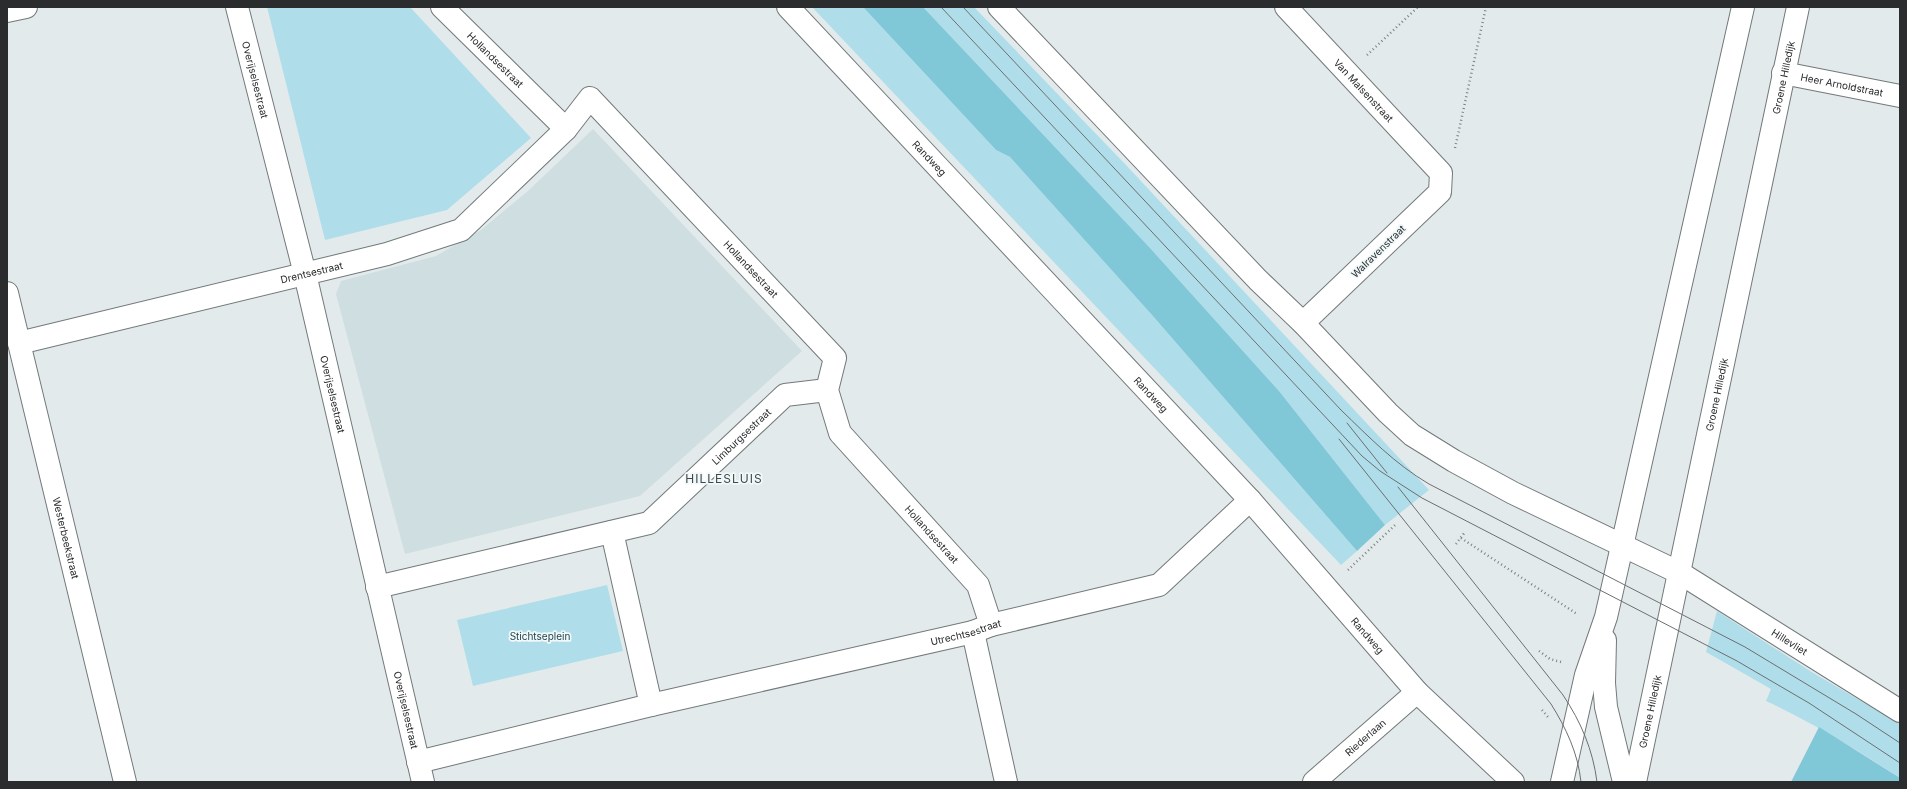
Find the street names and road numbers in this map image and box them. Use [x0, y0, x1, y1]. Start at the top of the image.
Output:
street label: Hollandsestraat [465, 29, 527, 90]
street label: Groene Hilledijk [1770, 39, 1797, 115]
street label: Overijselsestraat [240, 40, 271, 120]
street label: Van Malsenstraat [1332, 56, 1397, 125]
street label: Heer Arnoldstraat [1800, 71, 1885, 99]
street label: Randweg [910, 138, 949, 178]
street label: Walravenstraat [1348, 222, 1408, 280]
street label: Hollandsestraat [721, 238, 781, 300]
street label: Drentsestraat [279, 259, 345, 286]
street label: Overijselsestraat [318, 354, 348, 435]
street label: Groene Hilledijk [1703, 356, 1730, 432]
street label: Randweg [1132, 374, 1171, 415]
street label: Limburgsestraat [709, 405, 774, 467]
street label: Westerbeekstraat [50, 496, 82, 581]
street label: Hollandsestraat [903, 503, 962, 566]
street label: Randweg [1349, 615, 1387, 656]
street label: Utrechtsestraat [929, 617, 1003, 647]
street label: Hillevliet [1770, 626, 1810, 658]
street label: Overijselsestraat [391, 670, 421, 751]
street label: Groene Hilledijk [1636, 673, 1663, 749]
street label: Riederlaan [1342, 716, 1388, 758]

